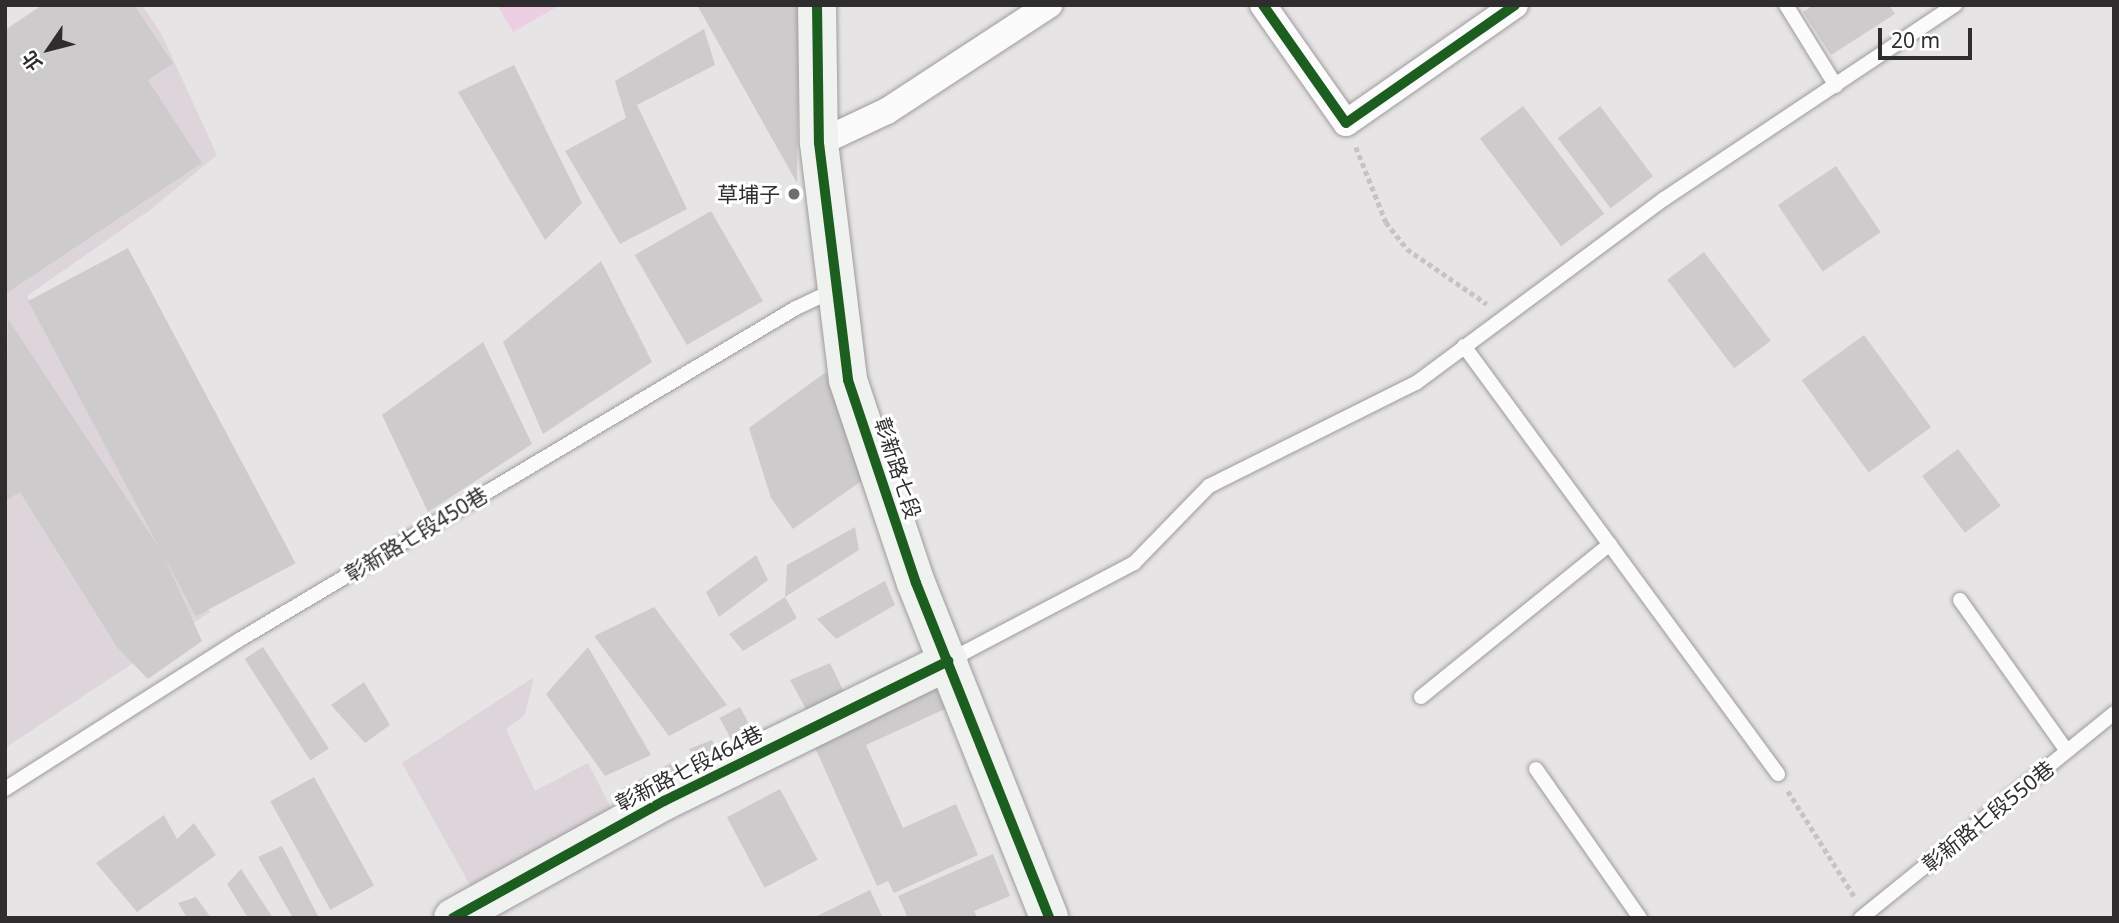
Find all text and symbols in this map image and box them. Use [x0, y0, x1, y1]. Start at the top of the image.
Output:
north arrow [14, 14, 84, 84]
scale bar [1881, 14, 1976, 58]
text: 20 m [1891, 26, 1940, 54]
text: 北 [16, 46, 48, 76]
place label: 草埔子 [717, 181, 780, 207]
marker: 草埔子 [786, 186, 802, 202]
street label: 彰新路七段 [870, 414, 926, 522]
street label: 彰新路七段450巷 [340, 481, 492, 587]
street label: 彰新路七段464巷 [611, 720, 767, 816]
street label: 彰新路七段550巷 [1917, 755, 2059, 877]

